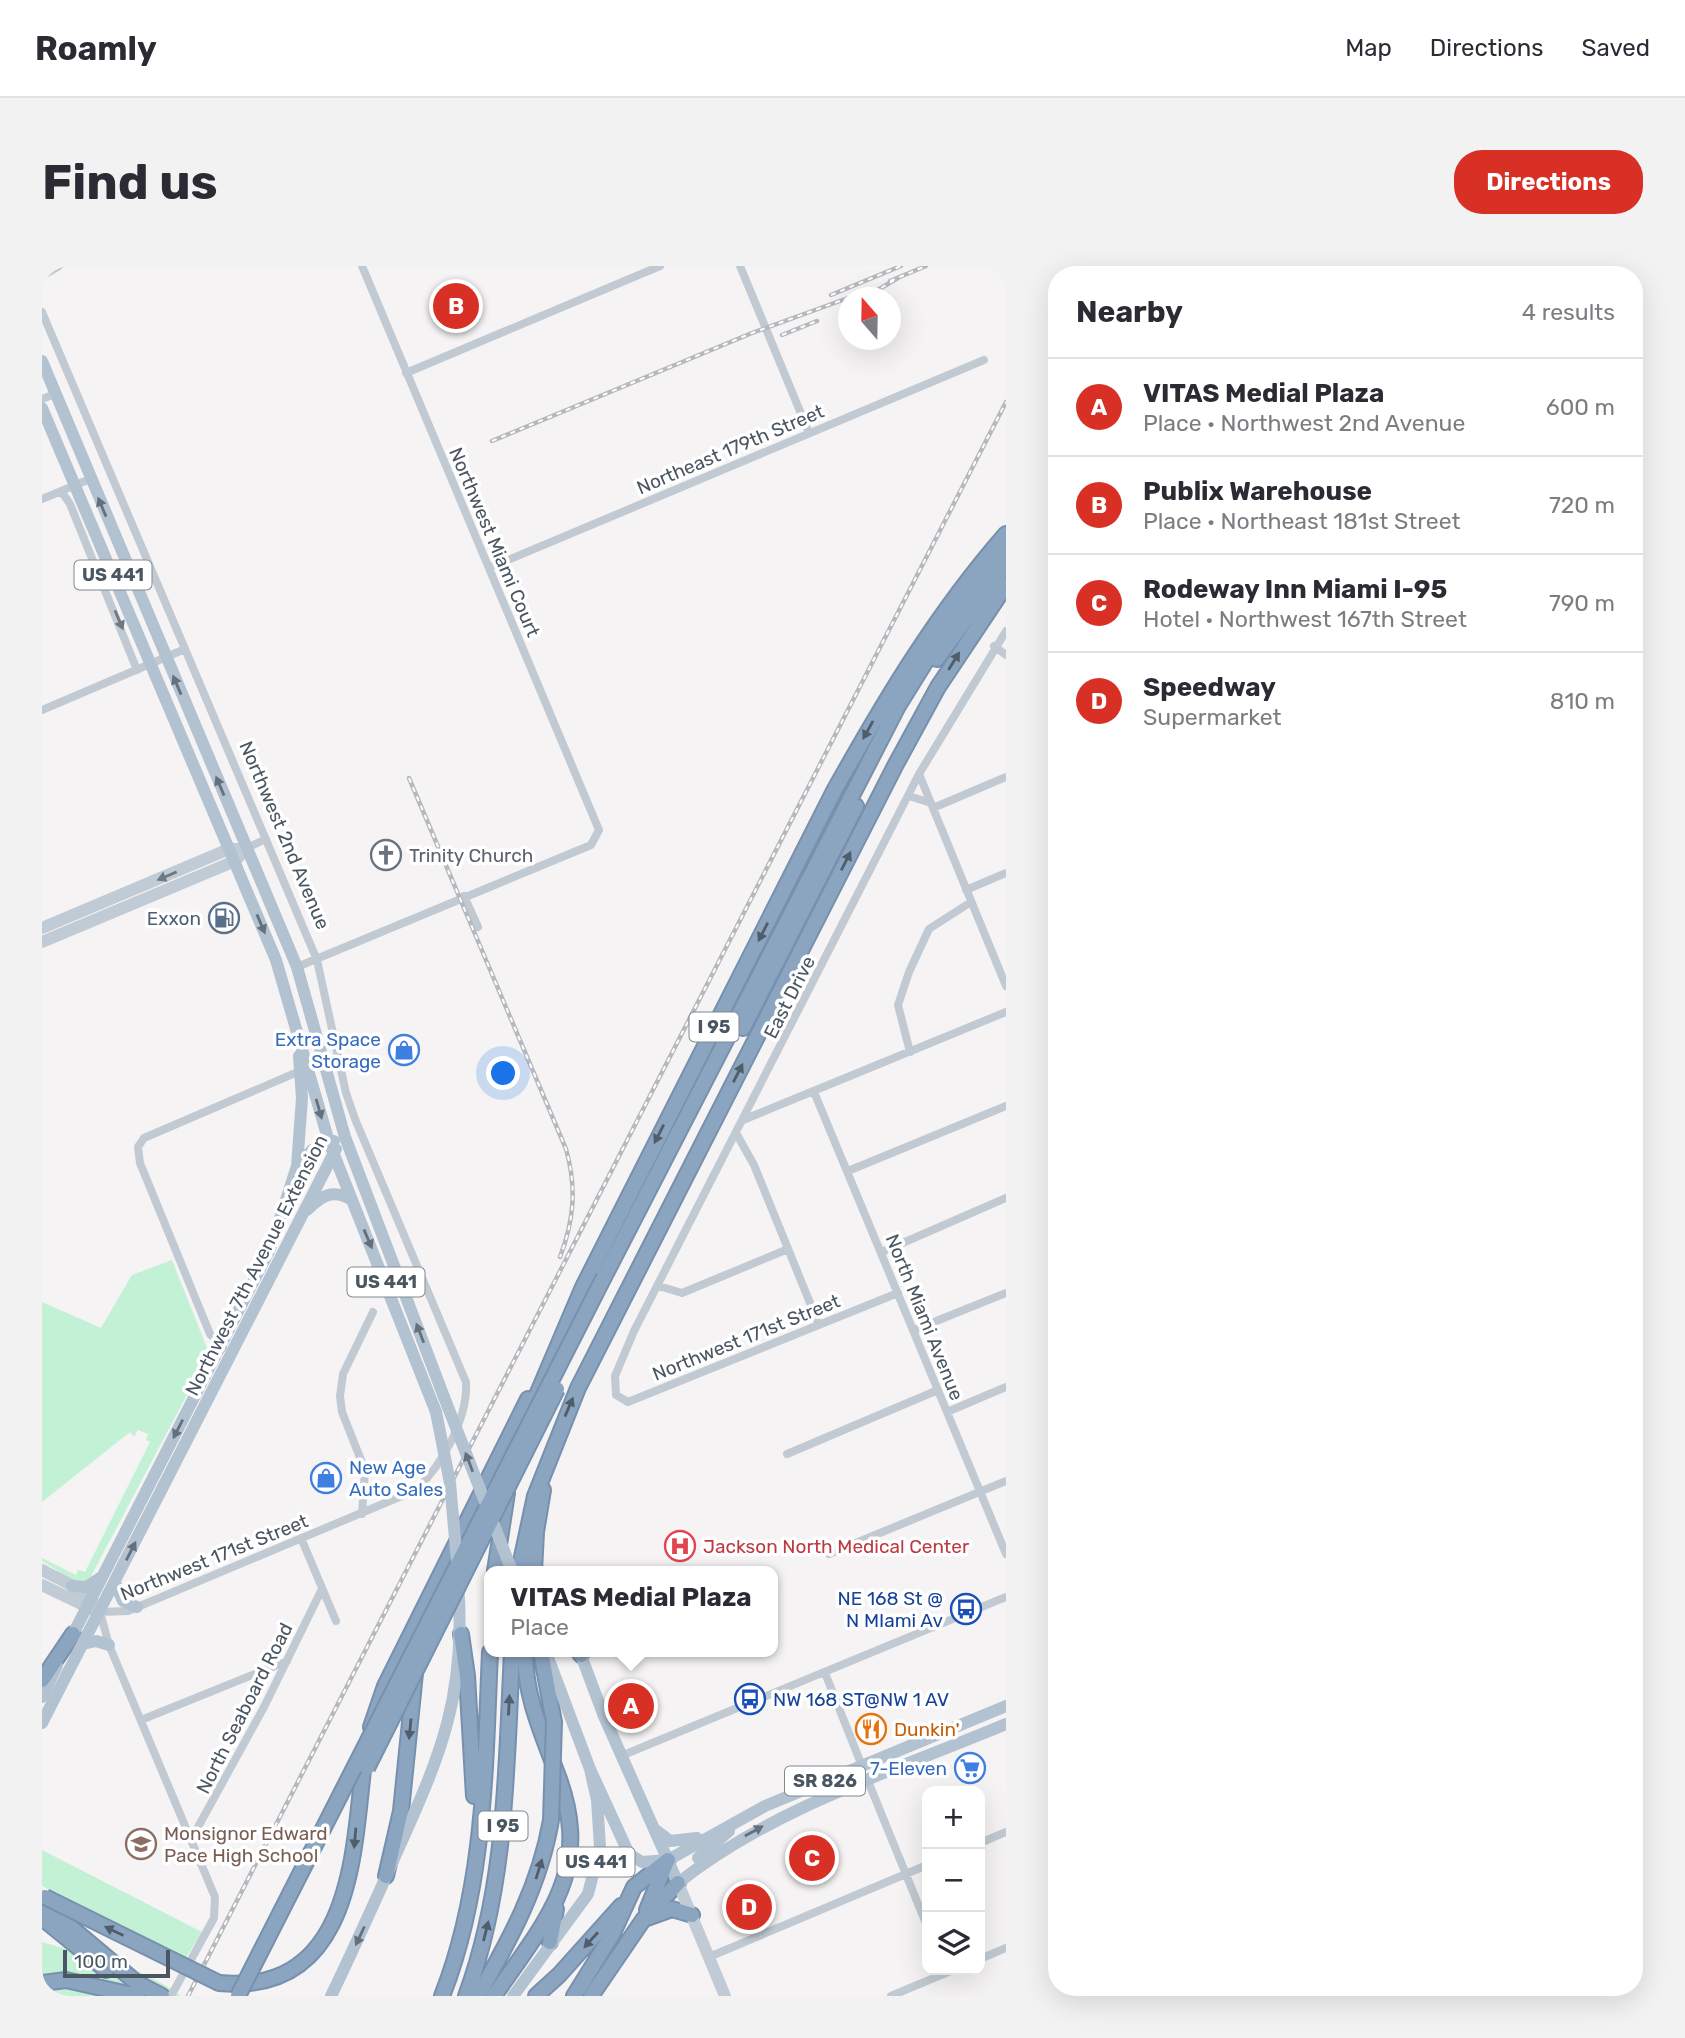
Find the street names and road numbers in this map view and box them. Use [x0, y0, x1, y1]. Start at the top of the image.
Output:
street label: Northeast 179th Street [633, 399, 828, 499]
street label: Northwest Miami Court [444, 444, 545, 641]
road number: US 441 [74, 561, 152, 590]
street label: Northwest 2nd Avenue [234, 738, 335, 933]
street label: East Drive [759, 952, 820, 1042]
road number: I 95 [690, 1012, 738, 1042]
street label: Northwest 7th Avenue Extension [180, 1131, 332, 1400]
street label: North Miami Avenue [881, 1231, 968, 1404]
road number: US 441 [348, 1267, 424, 1296]
street label: Northwest 171st Street [649, 1289, 844, 1386]
street label: Northwest 171st Street [117, 1509, 312, 1606]
street label: North Seaboard Road [191, 1619, 298, 1797]
road number: SR 826 [785, 1766, 865, 1796]
road number: I 95 [478, 1812, 528, 1840]
road number: US 441 [558, 1848, 634, 1876]

